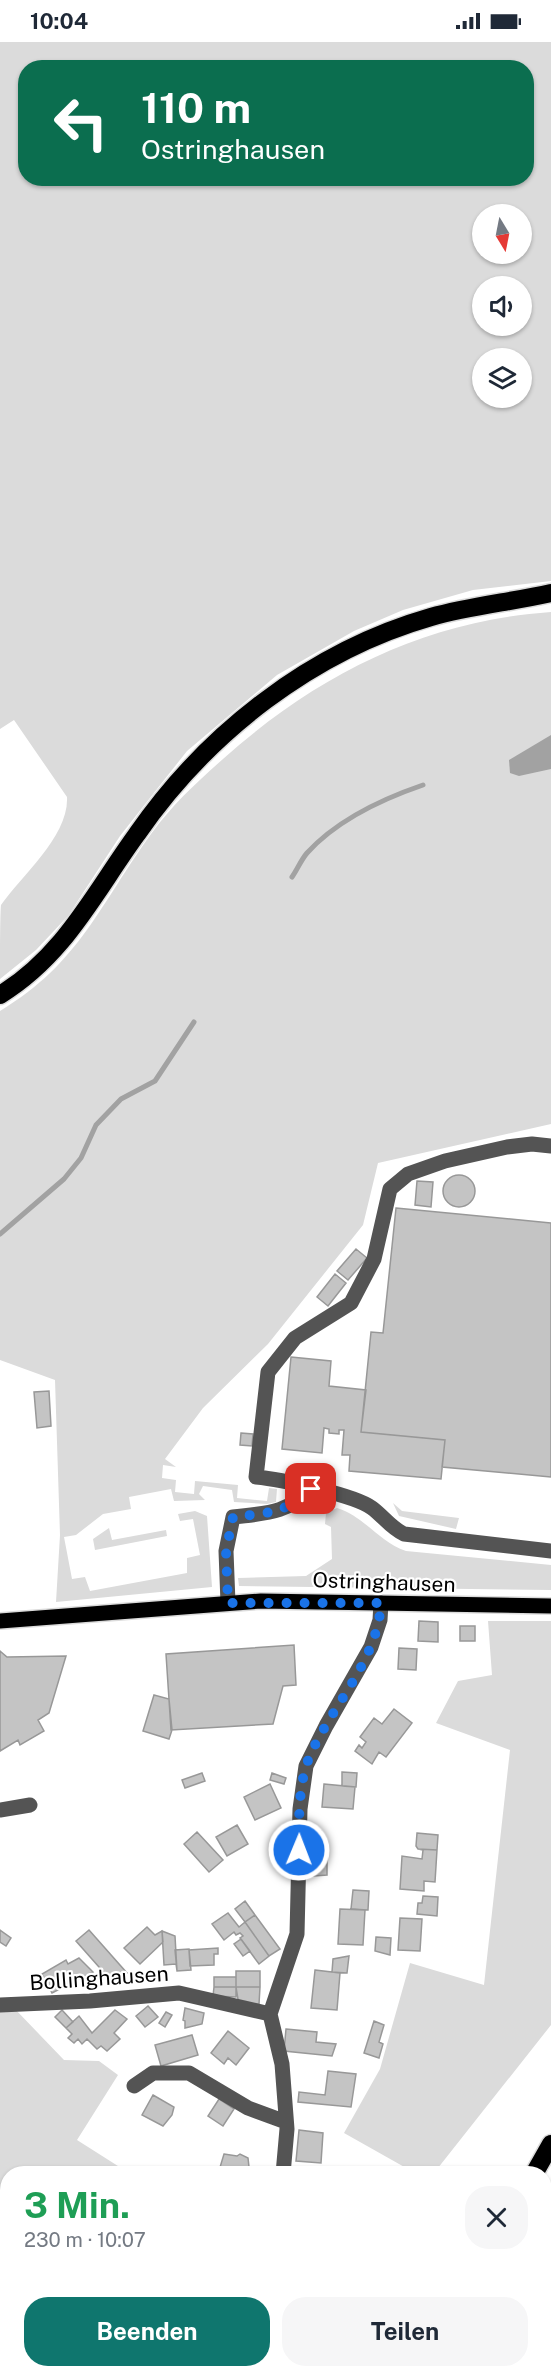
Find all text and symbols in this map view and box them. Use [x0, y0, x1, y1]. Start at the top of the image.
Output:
text: 10:04 [30, 8, 88, 34]
text: 110 m [141, 83, 251, 132]
icon: left [42, 84, 120, 162]
text: Ostringhausen [141, 133, 325, 165]
north arrow [472, 204, 532, 264]
map controls [472, 204, 532, 408]
button: sound [472, 276, 532, 336]
button: layers [472, 348, 532, 408]
pin [285, 1463, 336, 1514]
icon: arrive [294, 1472, 327, 1505]
street label: Ostringhausen [312, 1567, 456, 1597]
position arrow [267, 1818, 331, 1882]
street label: Bollinghausen [29, 1961, 169, 1995]
text: 3 Min. [24, 2184, 130, 2226]
button: close [465, 2186, 528, 2249]
text: 230 m · 10:07 [24, 2228, 146, 2252]
button: Beenden [24, 2297, 270, 2366]
button: Teilen [282, 2297, 528, 2366]

